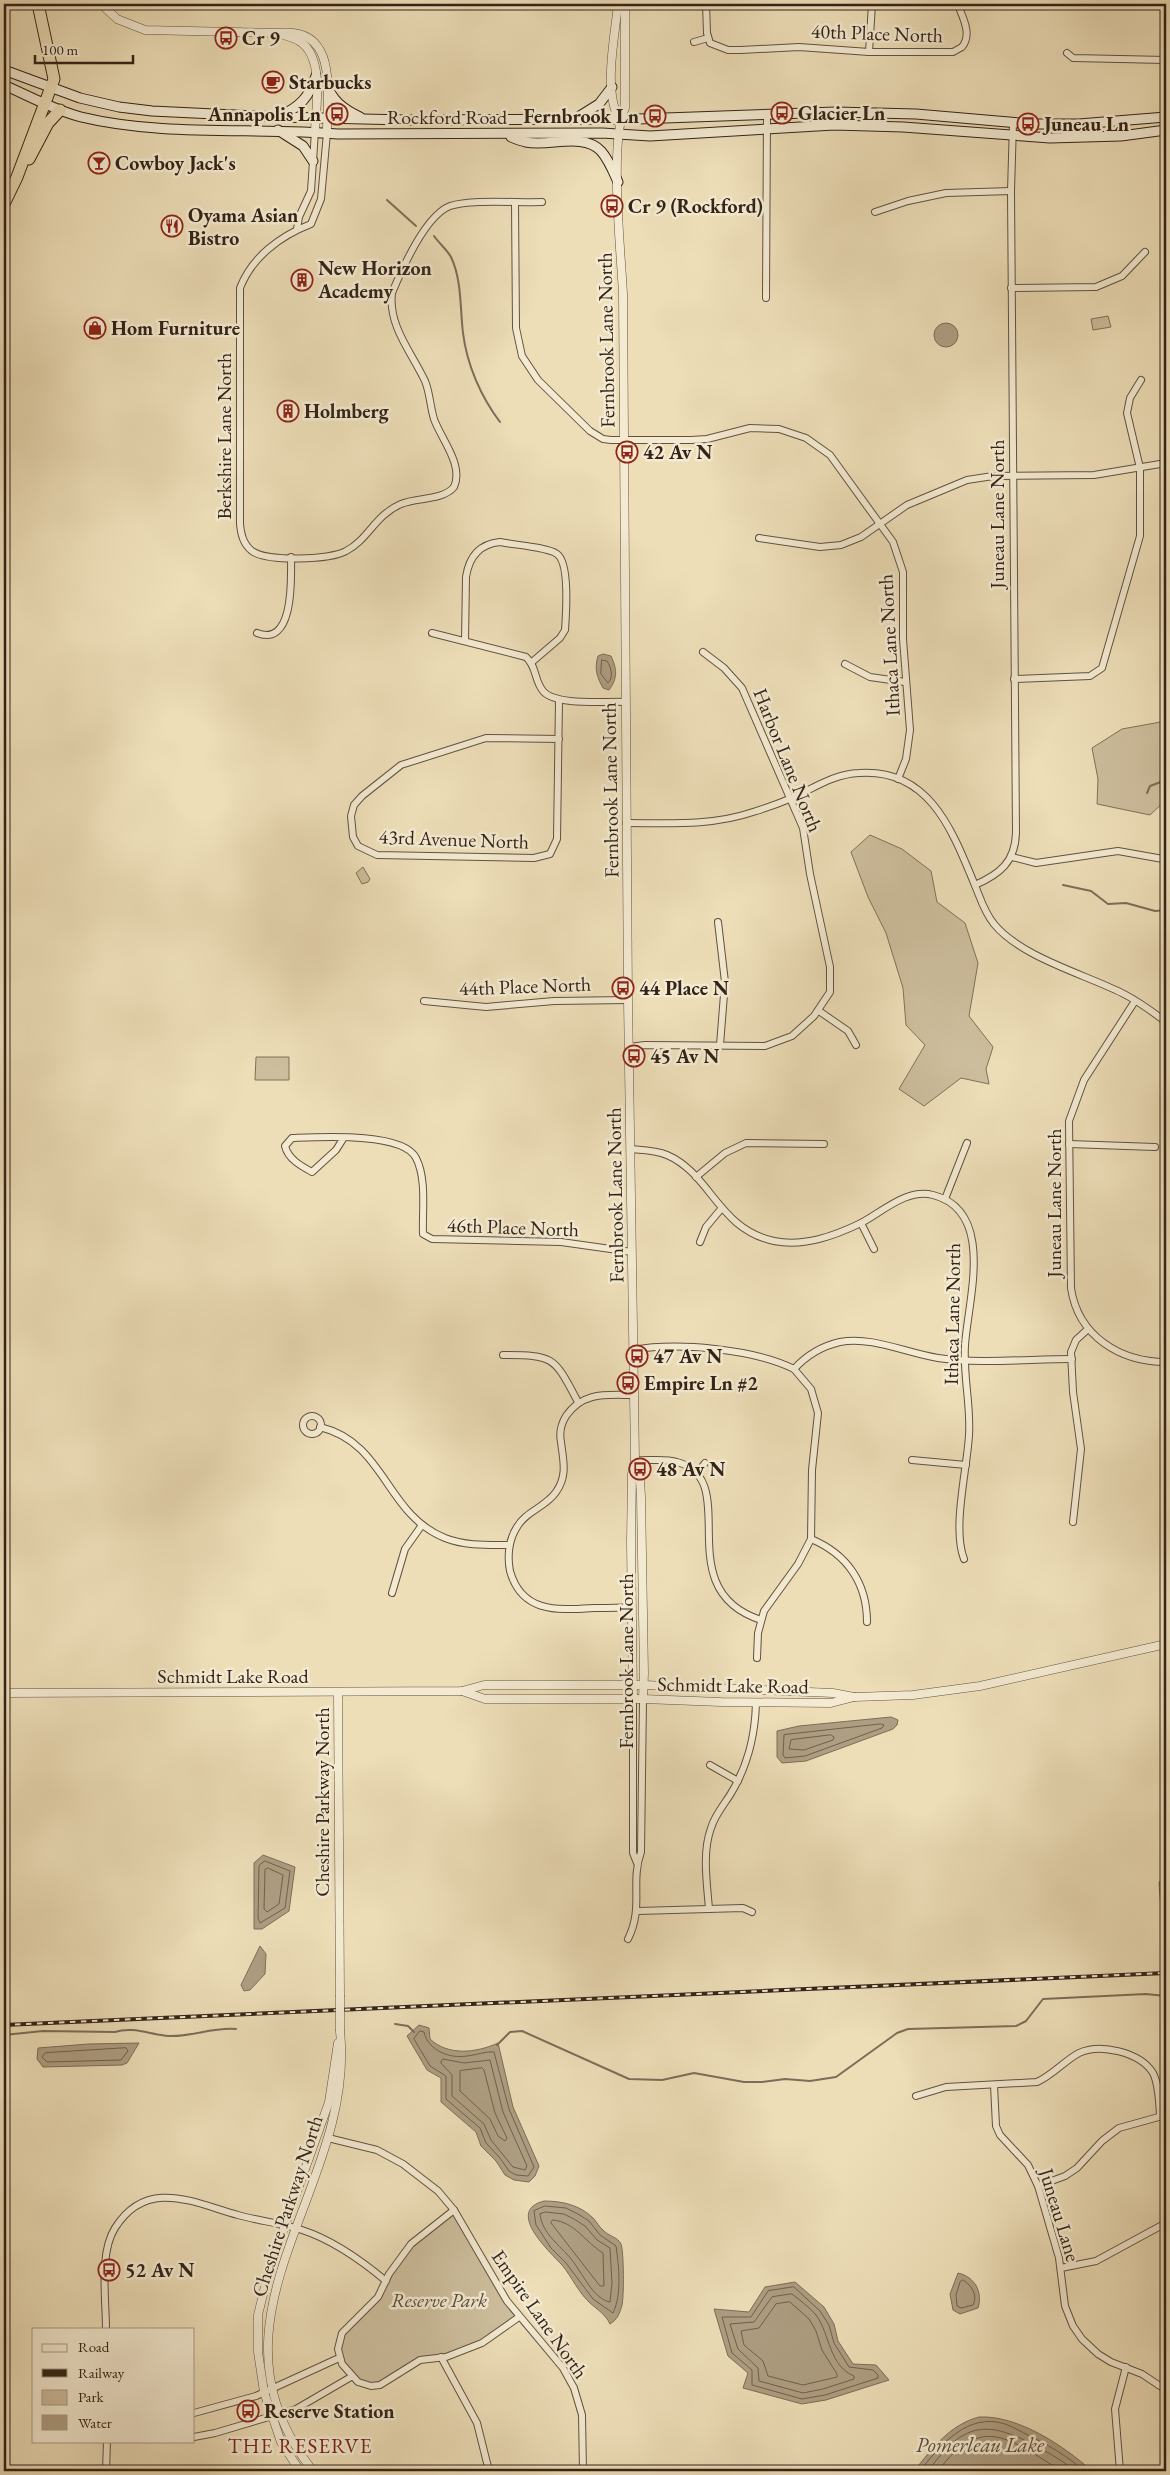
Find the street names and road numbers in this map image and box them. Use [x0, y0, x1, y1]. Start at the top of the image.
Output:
street label: 40th Place North [811, 18, 943, 48]
street label: Rockford Road [387, 104, 508, 130]
street label: Fernbrook Lane North [591, 252, 621, 428]
street label: Berkshire Lane North [211, 353, 237, 519]
street label: Juneau Lane North [984, 439, 1010, 591]
street label: Ithaca Lane North [872, 573, 906, 717]
street label: Harbor Lane North [747, 684, 829, 836]
street label: Fernbrook Lane North [595, 702, 625, 878]
street label: 43rd Avenue North [378, 823, 530, 855]
street label: 44th Place North [459, 971, 591, 1001]
street label: Fernbrook Lane North [600, 1107, 630, 1283]
street label: Juneau Lane North [1041, 1128, 1067, 1280]
street label: 46th Place North [447, 1212, 579, 1242]
street label: Ithaca Lane North [938, 1243, 966, 1385]
street label: Fernbrook Lane North [613, 1573, 639, 1749]
street label: Schmidt Lake Road [157, 1663, 310, 1689]
street label: Schmidt Lake Road [657, 1671, 810, 1699]
street label: Cheshire Parkway North [309, 1707, 335, 1897]
street label: Cheshire Parkway North [245, 2112, 329, 2300]
street label: Juneau Lane [1033, 2163, 1087, 2265]
street label: Empire Lane North [486, 2244, 594, 2384]

